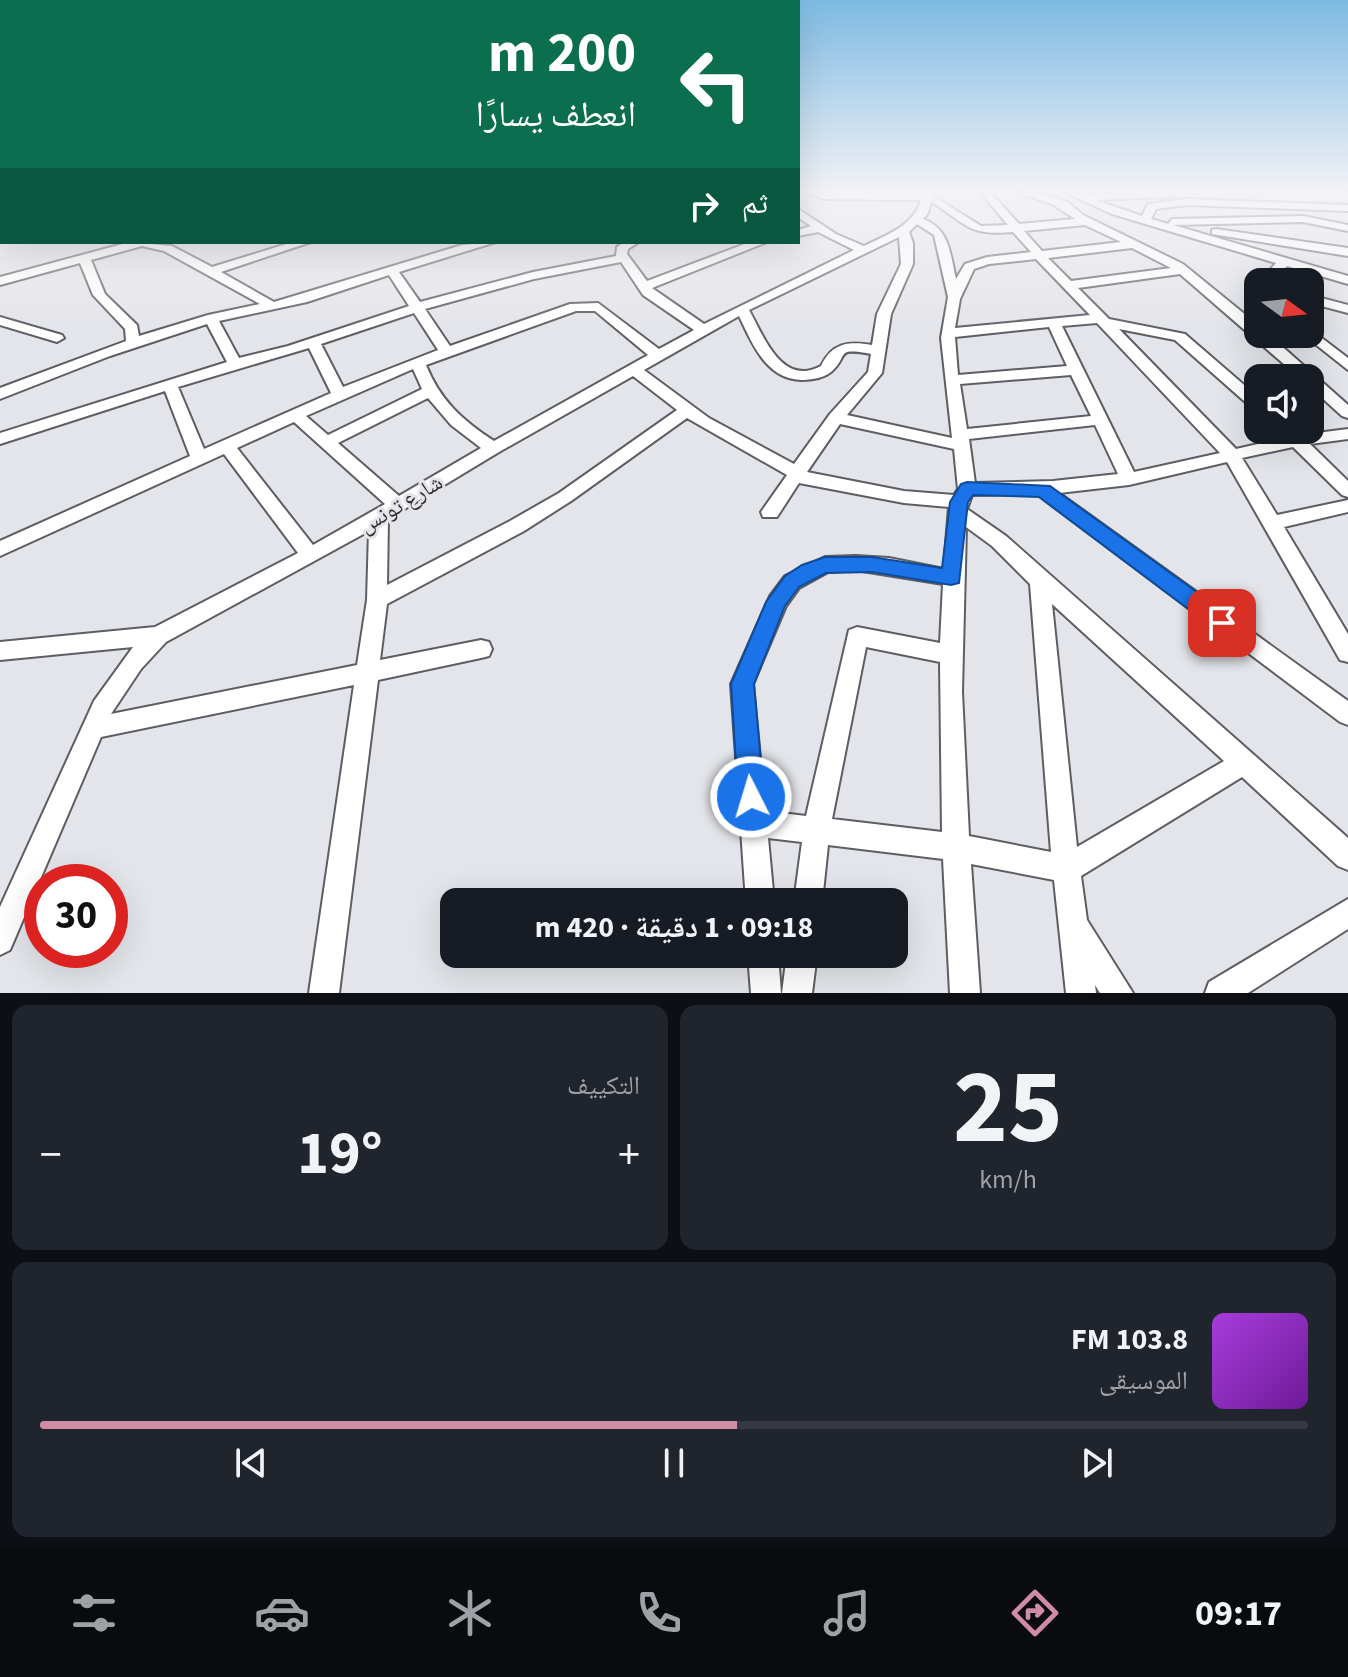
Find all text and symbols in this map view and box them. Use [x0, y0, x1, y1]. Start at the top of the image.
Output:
text: 200 m [488, 14, 636, 93]
icon: left [664, 32, 768, 136]
text: انعطف يسارًا [476, 89, 636, 140]
text: ثم [742, 182, 768, 225]
icon: right [682, 184, 726, 228]
north arrow [1244, 268, 1324, 348]
map controls [1244, 268, 1324, 444]
button: sound [1244, 364, 1324, 444]
street label: شارع تونس [353, 466, 449, 542]
pin [1188, 589, 1256, 657]
icon: arrive [1200, 601, 1244, 645]
position arrow [709, 755, 793, 839]
speed limit sign: 30 [24, 864, 128, 968]
text: 09:18 · 1 دقيقة · 420 m [535, 906, 813, 949]
text: 25 [953, 1035, 1063, 1183]
text: التكييف [567, 1067, 640, 1104]
text: 19° [297, 1112, 383, 1197]
text: − [40, 1124, 62, 1187]
text: + [618, 1124, 640, 1187]
text: km/h [979, 1161, 1037, 1198]
text: 103.8 FM [1071, 1318, 1188, 1361]
text: الموسيقى [1099, 1362, 1188, 1399]
icon: previous [229, 1441, 273, 1485]
icon: pause [652, 1441, 696, 1485]
icon: next [1075, 1441, 1119, 1485]
icon: filters [66, 1585, 122, 1641]
icon: car [254, 1585, 310, 1641]
icon: climate [442, 1585, 498, 1641]
icon: phone [631, 1585, 687, 1641]
icon: music [819, 1585, 875, 1641]
icon: directions [1007, 1585, 1063, 1641]
text: 09:17 [1195, 1588, 1282, 1639]

